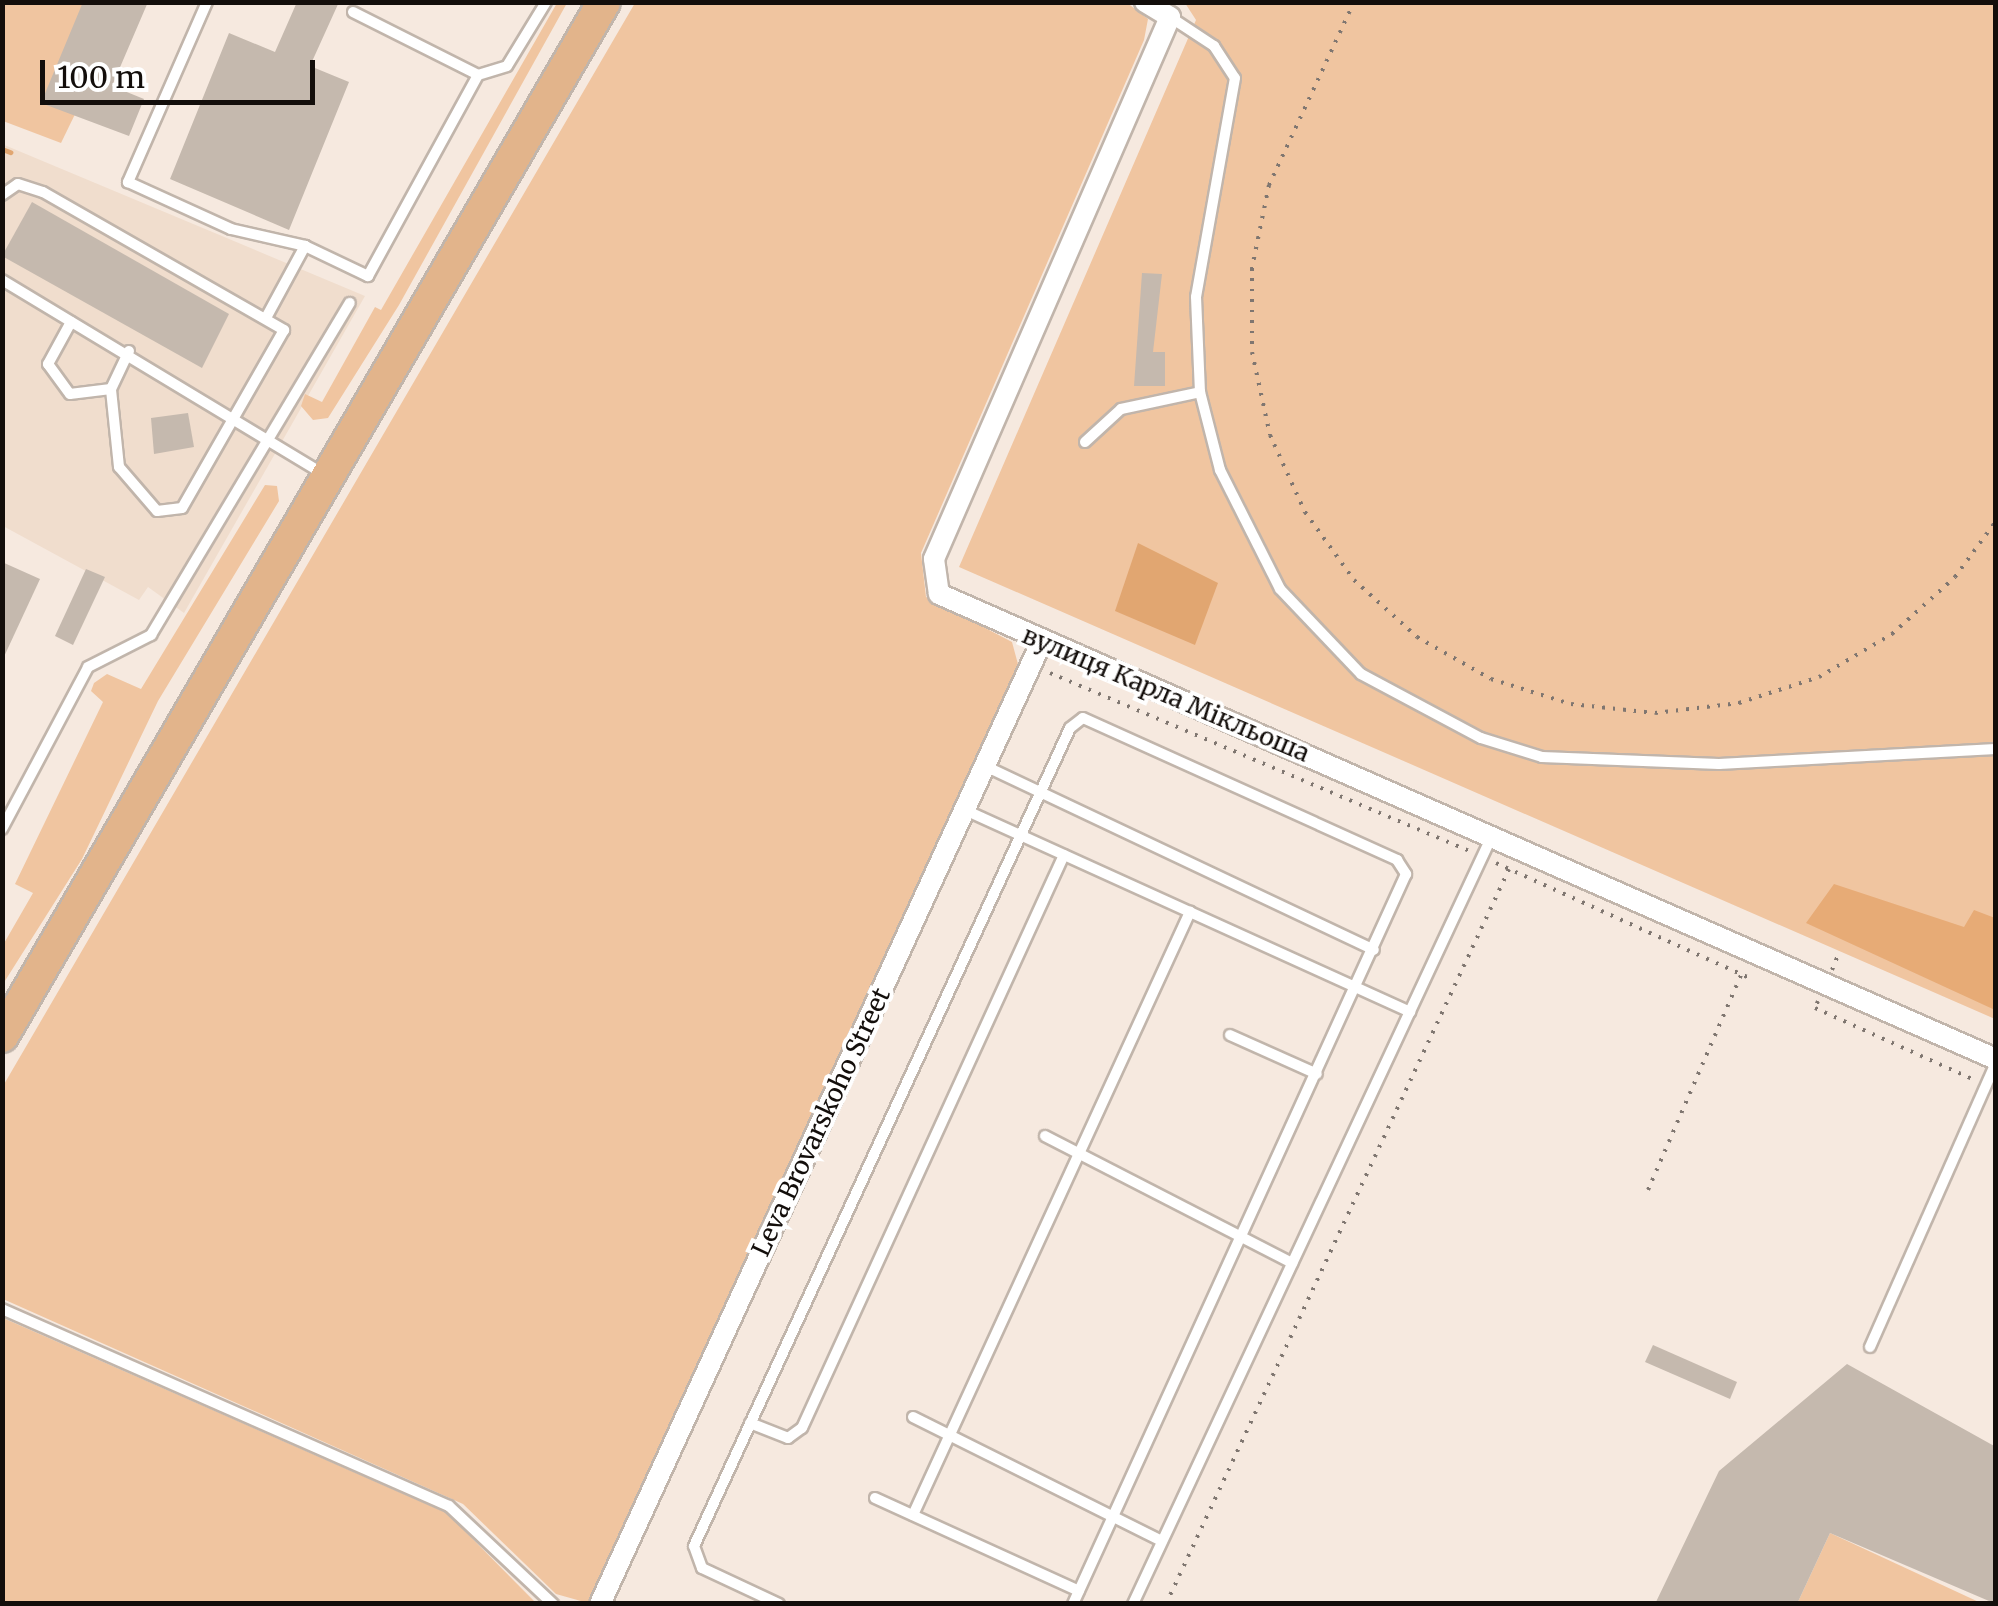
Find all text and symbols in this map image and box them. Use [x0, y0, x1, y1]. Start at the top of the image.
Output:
scale bar [45, 40, 320, 102]
text: 100 m [57, 58, 145, 96]
street label: вулиця Карла Мікльоша [1018, 620, 1314, 768]
street label: Leva Brovarskoho Street [746, 983, 896, 1261]

